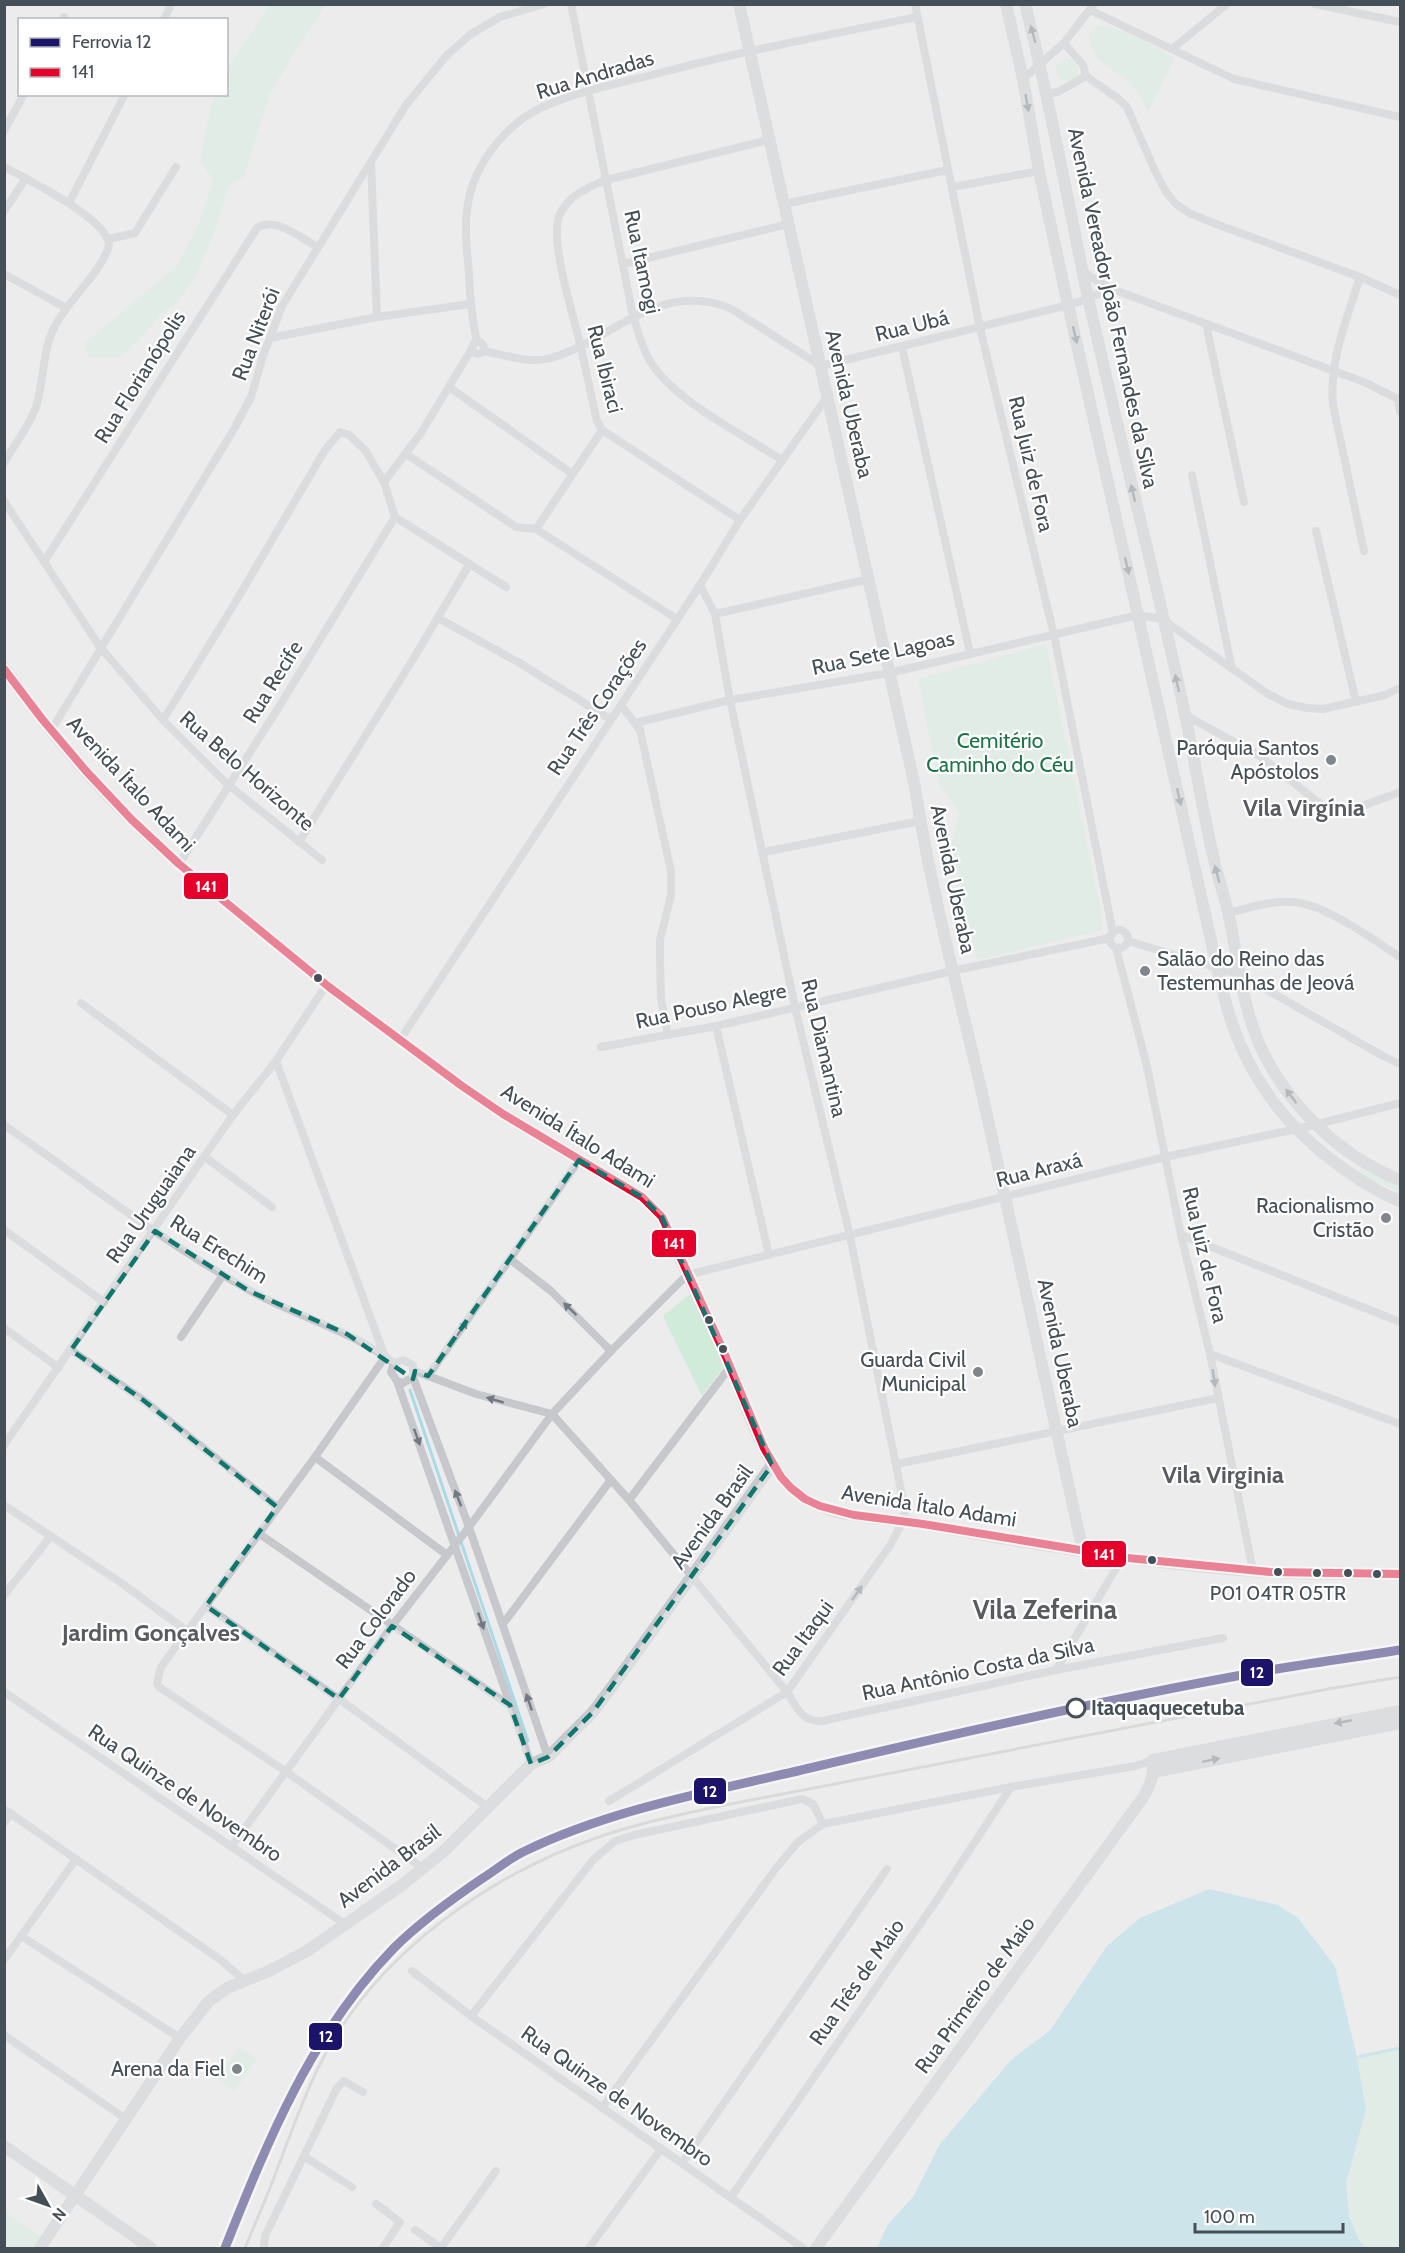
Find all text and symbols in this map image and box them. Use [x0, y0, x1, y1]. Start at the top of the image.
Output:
legend [18, 18, 228, 96]
one-way arrow [1027, 25, 1037, 44]
text: Ferrovia 12 [72, 31, 151, 53]
street label: Rua Andradas [533, 45, 657, 104]
text: 141 [72, 61, 94, 83]
one-way arrow [1023, 93, 1032, 112]
street label: Avenida Vereador João Fernandes da Silva [1063, 125, 1164, 490]
street label: Rua Itamogi [619, 208, 666, 316]
street label: Rua Niterói [226, 284, 285, 384]
street label: Rua Ubá [872, 304, 951, 347]
street label: Rua Florianópolis [89, 306, 190, 448]
street label: Rua Ibiraci [582, 322, 629, 416]
one-way arrow [1070, 326, 1080, 344]
street label: Avenida Uberaba [820, 327, 879, 480]
street label: Rua Juiz de Fora [1004, 393, 1059, 534]
one-way arrow [1128, 484, 1138, 502]
one-way arrow [1122, 557, 1132, 575]
street label: Rua Sete Lagoas [809, 625, 957, 680]
street label: Rua Três Corações [542, 633, 652, 780]
street label: Rua Recife [237, 636, 308, 728]
one-way arrow [1172, 674, 1182, 692]
street label: Rua Belo Horizonte [175, 705, 320, 836]
street label: Avenida Ítalo Adami [62, 711, 201, 857]
park label: Cemitério Caminho do Céu [926, 728, 1074, 777]
place label: Paróquia Santos Apóstolos [1176, 735, 1319, 784]
marker: Paróquia Santos Apóstolos [1324, 753, 1338, 767]
one-way arrow [1174, 788, 1184, 806]
district label: Vila Virgínia [1243, 793, 1365, 822]
street label: Avenida Uberaba [926, 802, 981, 956]
one-way arrow [1212, 865, 1222, 883]
line badge: 141 [183, 872, 229, 900]
text: 141 [195, 877, 217, 896]
place label: Salão do Reino das Testemunhas de Jeová [1157, 946, 1354, 995]
marker: Salão do Reino das Testemunhas de Jeová [1138, 964, 1152, 978]
unlabelled marker [312, 972, 324, 984]
street label: Rua Diamantina [796, 976, 853, 1120]
street label: Rua Pouso Alegre [633, 977, 789, 1034]
street label: Avenida Ítalo Adami [497, 1078, 660, 1193]
one-way arrow [1286, 1089, 1298, 1104]
street label: Rua Uruguaiana [101, 1140, 201, 1268]
street label: Rua Araxá [993, 1147, 1084, 1192]
street label: Rua Juiz de Fora [1178, 1184, 1233, 1325]
place label: Racionalismo Cristão [1256, 1193, 1374, 1242]
street label: Rua Erechim [166, 1209, 273, 1288]
marker: Racionalismo Cristão [1379, 1211, 1393, 1225]
line badge: 141 [651, 1229, 697, 1258]
text: 141 [663, 1234, 685, 1253]
street label: Avenida Uberaba [1033, 1276, 1088, 1430]
one-way arrow [563, 1302, 578, 1316]
unlabelled marker [703, 1314, 715, 1326]
one-way arrow [456, 1321, 468, 1337]
unlabelled marker [717, 1343, 729, 1355]
place label: Guarda Civil Municipal [860, 1347, 966, 1396]
marker: Guarda Civil Municipal [971, 1365, 985, 1379]
one-way arrow [1210, 1369, 1219, 1388]
one-way arrow [486, 1394, 504, 1404]
one-way arrow [413, 1428, 423, 1446]
street label: Avenida Brasil [665, 1460, 758, 1574]
district label: Vila Virginia [1162, 1460, 1284, 1489]
street label: Avenida Ítalo Adami [840, 1479, 1018, 1532]
one-way arrow [453, 1488, 463, 1506]
line badge: 141 [1081, 1540, 1127, 1568]
text: 141 [1093, 1545, 1115, 1564]
unlabelled marker [1146, 1554, 1158, 1566]
street label: Rua Colorado [330, 1564, 421, 1674]
marker: P01 04TR 05TR [1272, 1566, 1284, 1578]
unlabelled marker [1311, 1567, 1323, 1579]
unlabelled marker [1342, 1567, 1354, 1579]
unlabelled marker [1371, 1568, 1383, 1580]
place label: P01 04TR 05TR [1210, 1581, 1346, 1605]
one-way arrow [851, 1585, 863, 1601]
district label: Vila Zeferina [973, 1593, 1118, 1626]
street label: Rua Itaqui [767, 1595, 838, 1681]
one-way arrow [477, 1612, 487, 1630]
district label: Jardim Gonçalves [61, 1618, 240, 1647]
street label: Rua Antônio Costa da Silva [860, 1632, 1096, 1705]
line badge: 12 [1240, 1658, 1274, 1687]
text: 12 [1250, 1663, 1264, 1682]
one-way arrow [524, 1693, 533, 1711]
place label: Itaquaquecetuba [1091, 1695, 1245, 1720]
marker: Itaquaquecetuba [1066, 1698, 1086, 1718]
street label: Rua Quinze de Novembro [84, 1718, 287, 1867]
one-way arrow [1333, 1718, 1352, 1727]
one-way arrow [1202, 1755, 1221, 1764]
line badge: 12 [693, 1777, 727, 1805]
text: 12 [703, 1782, 717, 1801]
street label: Avenida Brasil [332, 1819, 445, 1913]
street label: Rua Primeiro de Maio [909, 1911, 1040, 2078]
street label: Rua Três de Maio [804, 1914, 909, 2050]
street label: Rua Quinze de Novembro [517, 2020, 718, 2171]
line badge: 12 [308, 2022, 343, 2051]
text: 12 [319, 2027, 333, 2046]
place label: Arena da Fiel [111, 2056, 225, 2081]
marker: Arena da Fiel [230, 2062, 244, 2076]
north arrow [18, 2175, 78, 2235]
scale bar [1195, 2196, 1344, 2234]
text: N [48, 2204, 70, 2225]
text: 100 m [1204, 2206, 1255, 2228]

